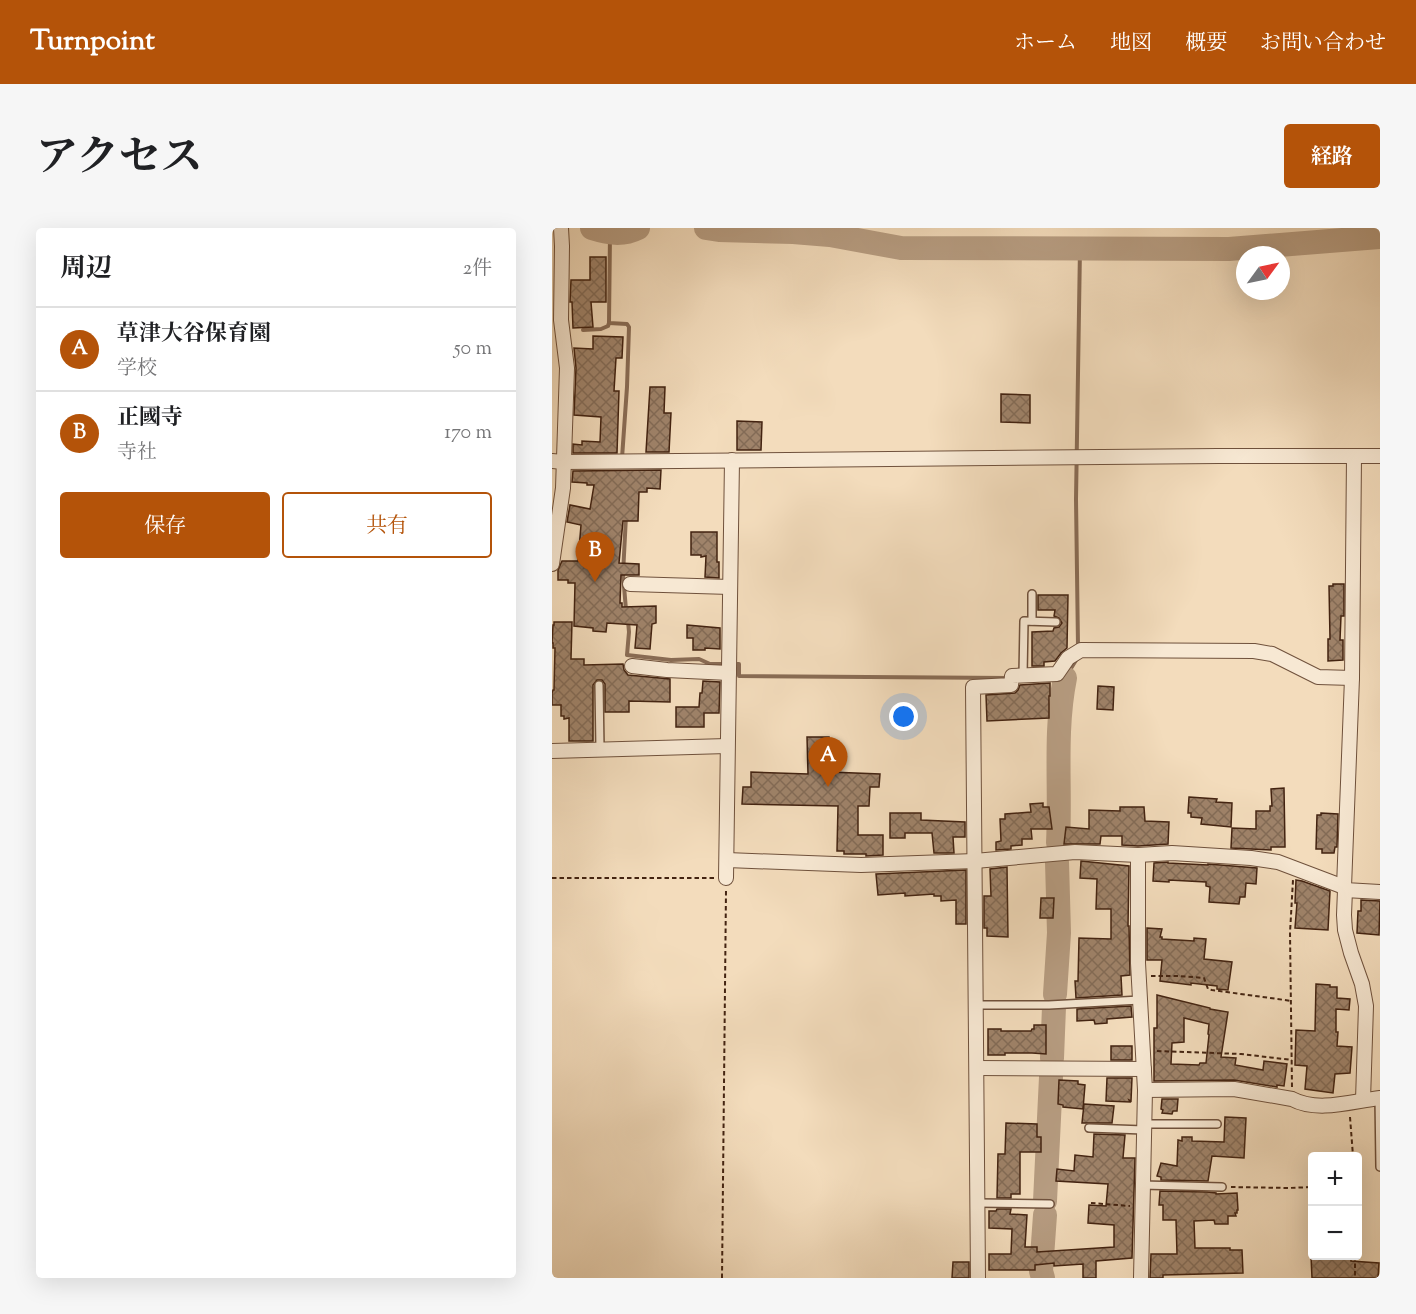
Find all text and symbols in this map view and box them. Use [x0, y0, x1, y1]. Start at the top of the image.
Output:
text: Turnpoint [30, 22, 155, 62]
text: ホーム [1014, 29, 1077, 59]
text: 地図 [1110, 29, 1152, 59]
text: 概要 [1185, 29, 1227, 59]
text: お問い合わせ [1260, 29, 1386, 59]
button: 経路 [1284, 124, 1380, 188]
text: アクセス [36, 130, 203, 190]
north arrow [1236, 246, 1290, 300]
text: 周辺 [60, 251, 112, 288]
text: 2件 [463, 255, 492, 284]
text: 草津大谷保育園 [117, 319, 271, 351]
text: A [71, 335, 88, 364]
text: 50 m [454, 335, 492, 364]
text: 学校 [117, 355, 157, 384]
text: 正國寺 [117, 403, 183, 435]
text: B [73, 419, 86, 448]
text: 170 m [444, 419, 492, 448]
text: 寺社 [117, 439, 157, 468]
button: 保存 [60, 492, 270, 558]
button: 共有 [282, 492, 492, 558]
pin: B [576, 532, 615, 582]
your location [889, 702, 918, 731]
pin: A [808, 738, 848, 787]
map controls [1308, 1152, 1362, 1260]
button: + [1308, 1152, 1362, 1206]
button: − [1308, 1206, 1362, 1260]

